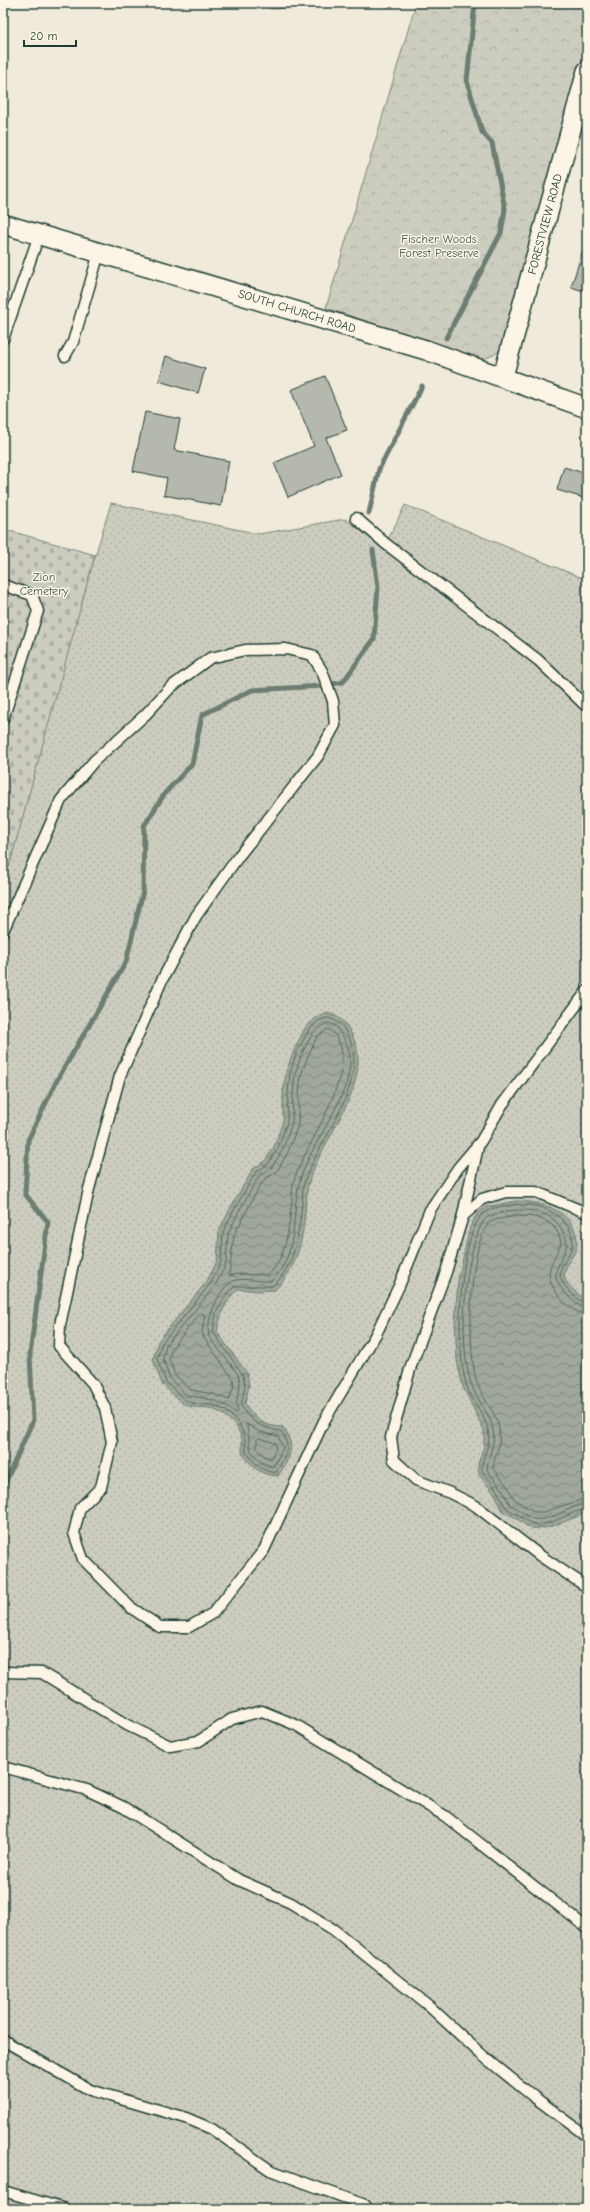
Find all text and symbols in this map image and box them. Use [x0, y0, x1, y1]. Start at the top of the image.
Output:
scale bar [24, 22, 76, 48]
text: 20 m [30, 29, 58, 43]
street label: FORESTVIEW ROAD [525, 172, 565, 276]
park label: Fischer Woods Forest Preserve [399, 232, 479, 260]
street label: SOUTH CHURCH ROAD [236, 286, 358, 336]
park label: Zion Cemetery [20, 570, 69, 598]

